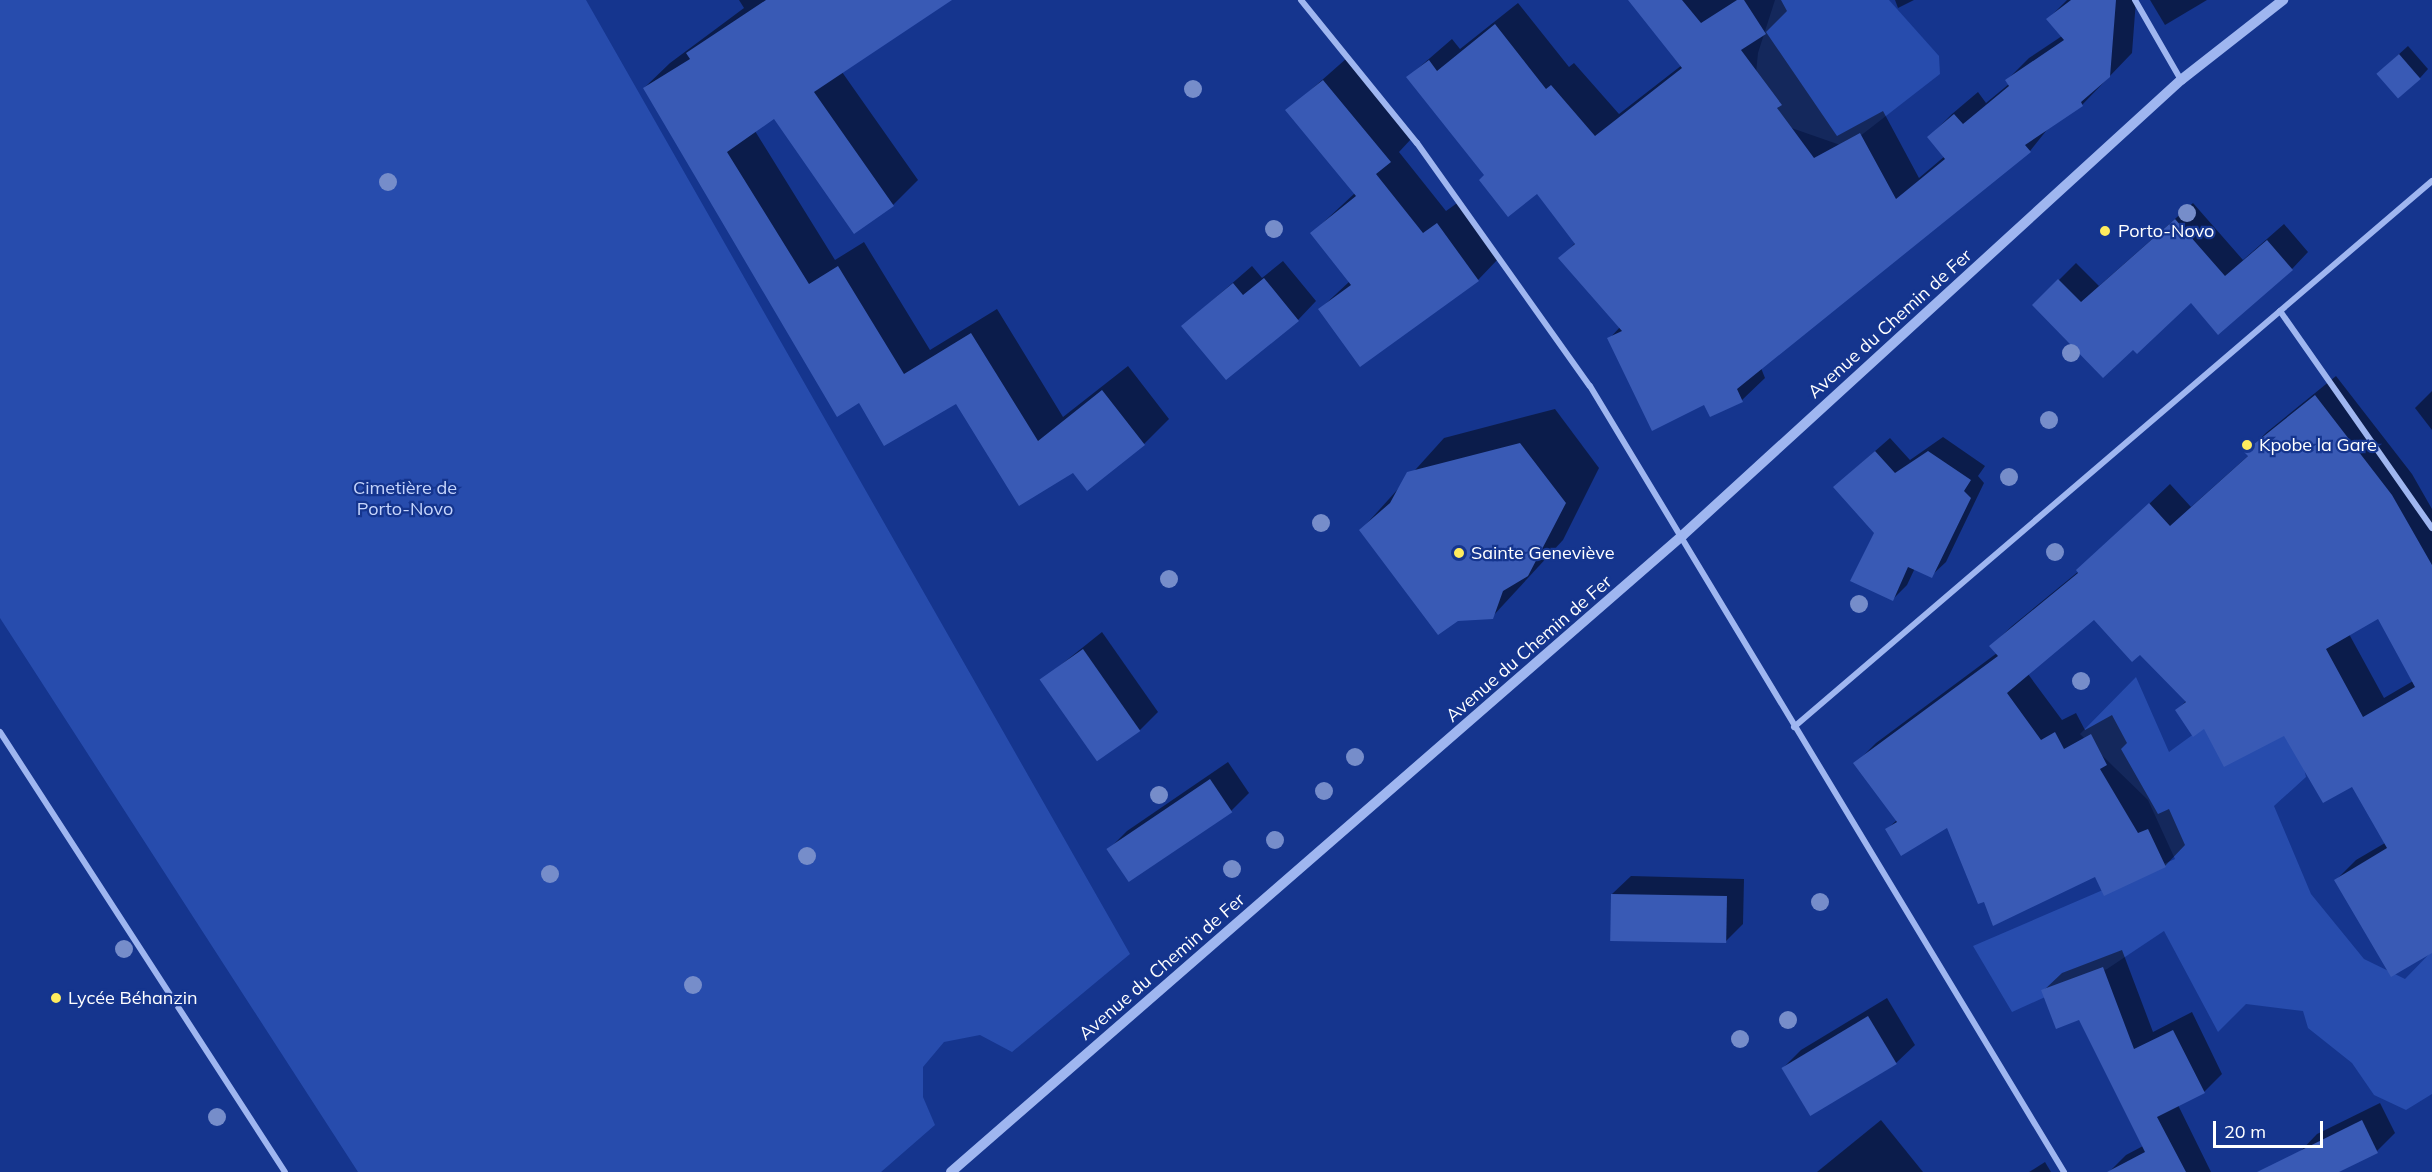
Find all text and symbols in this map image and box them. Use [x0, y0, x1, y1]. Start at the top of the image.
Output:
place label: Porto-Novo [2118, 220, 2214, 242]
marker: Porto-Novo [2096, 222, 2114, 240]
street label: Avenue du Chemin de Fer [1804, 245, 1976, 403]
place label: Kpobe la Gare [2259, 434, 2377, 456]
marker: Kpobe la Gare [2240, 438, 2254, 452]
park label: Cimetière de Porto-Novo [353, 478, 457, 520]
place label: Sainte Geneviève [1471, 542, 1614, 564]
marker: Sainte Geneviève [1452, 546, 1466, 560]
street label: Avenue du Chemin de Fer [1442, 571, 1616, 727]
street label: Avenue du Chemin de Fer [1075, 889, 1249, 1045]
place label: Lycée Béhanzin [68, 987, 198, 1009]
marker: Lycée Béhanzin [49, 991, 63, 1005]
scale bar [2216, 1109, 2326, 1147]
text: 20 m [2224, 1120, 2266, 1143]

